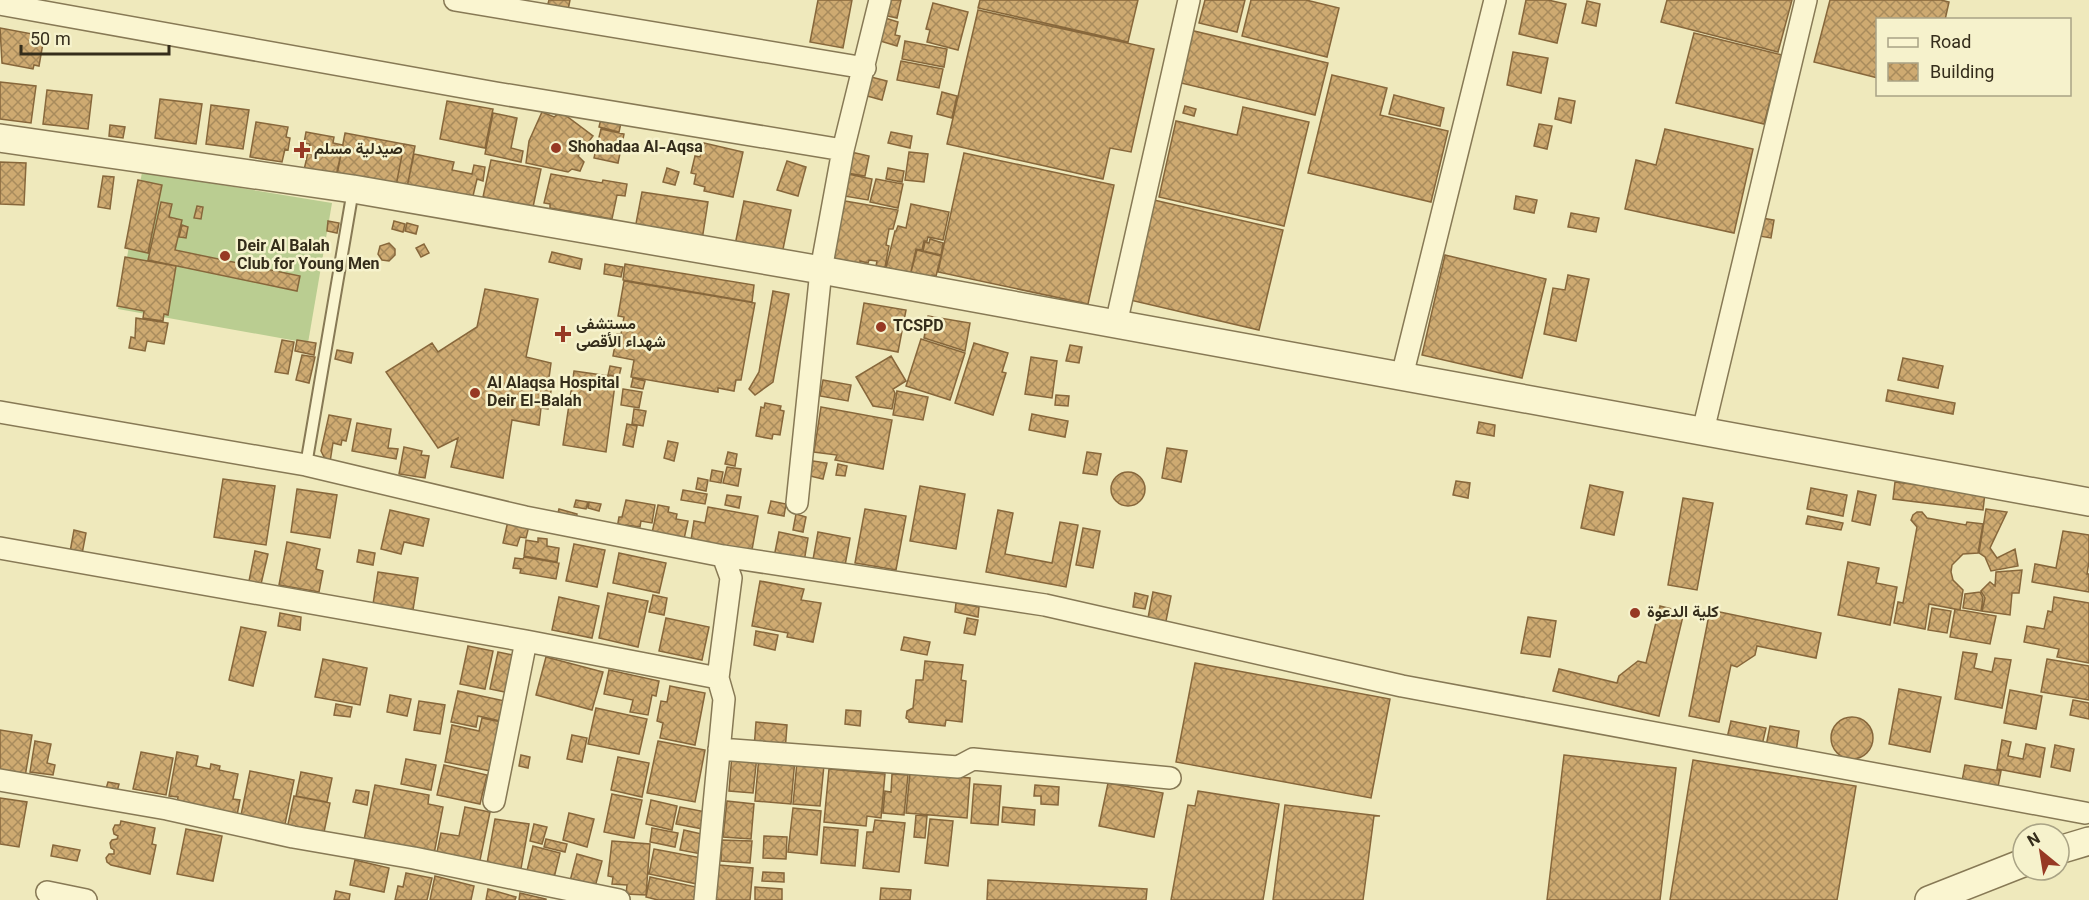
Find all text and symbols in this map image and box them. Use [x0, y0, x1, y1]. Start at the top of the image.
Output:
scale bar [21, 18, 170, 56]
legend [1876, 18, 2071, 96]
text: 50 m [30, 27, 71, 55]
text: Road [1930, 30, 1971, 58]
text: Building [1930, 60, 1994, 88]
place label: Shohadaa Al-Aqsa [568, 136, 703, 161]
place label: صيدلية مسلم [314, 138, 403, 163]
marker: Shohadaa Al-Aqsa [549, 141, 563, 155]
marker: صيدلية مسلم [295, 143, 309, 157]
place label: Deir Al Balah Club for Young Men [237, 235, 380, 278]
marker: Deir Al Balah Club for Young Men [218, 249, 232, 263]
place label: مستشفى شهداء الأقصى [576, 313, 666, 356]
place label: TCSPD [893, 315, 944, 340]
marker: TCSPD [874, 320, 888, 334]
marker: مستشفى شهداء الأقصى [554, 325, 572, 343]
place label: Al Alaqsa Hospital Deir El-Balah [487, 372, 619, 415]
marker: Al Alaqsa Hospital Deir El-Balah [468, 386, 482, 400]
place label: كلية الدعوة [1647, 601, 1719, 626]
marker: كلية الدعوة [1628, 606, 1642, 620]
north arrow [2011, 822, 2071, 882]
text: N [2024, 828, 2046, 855]

